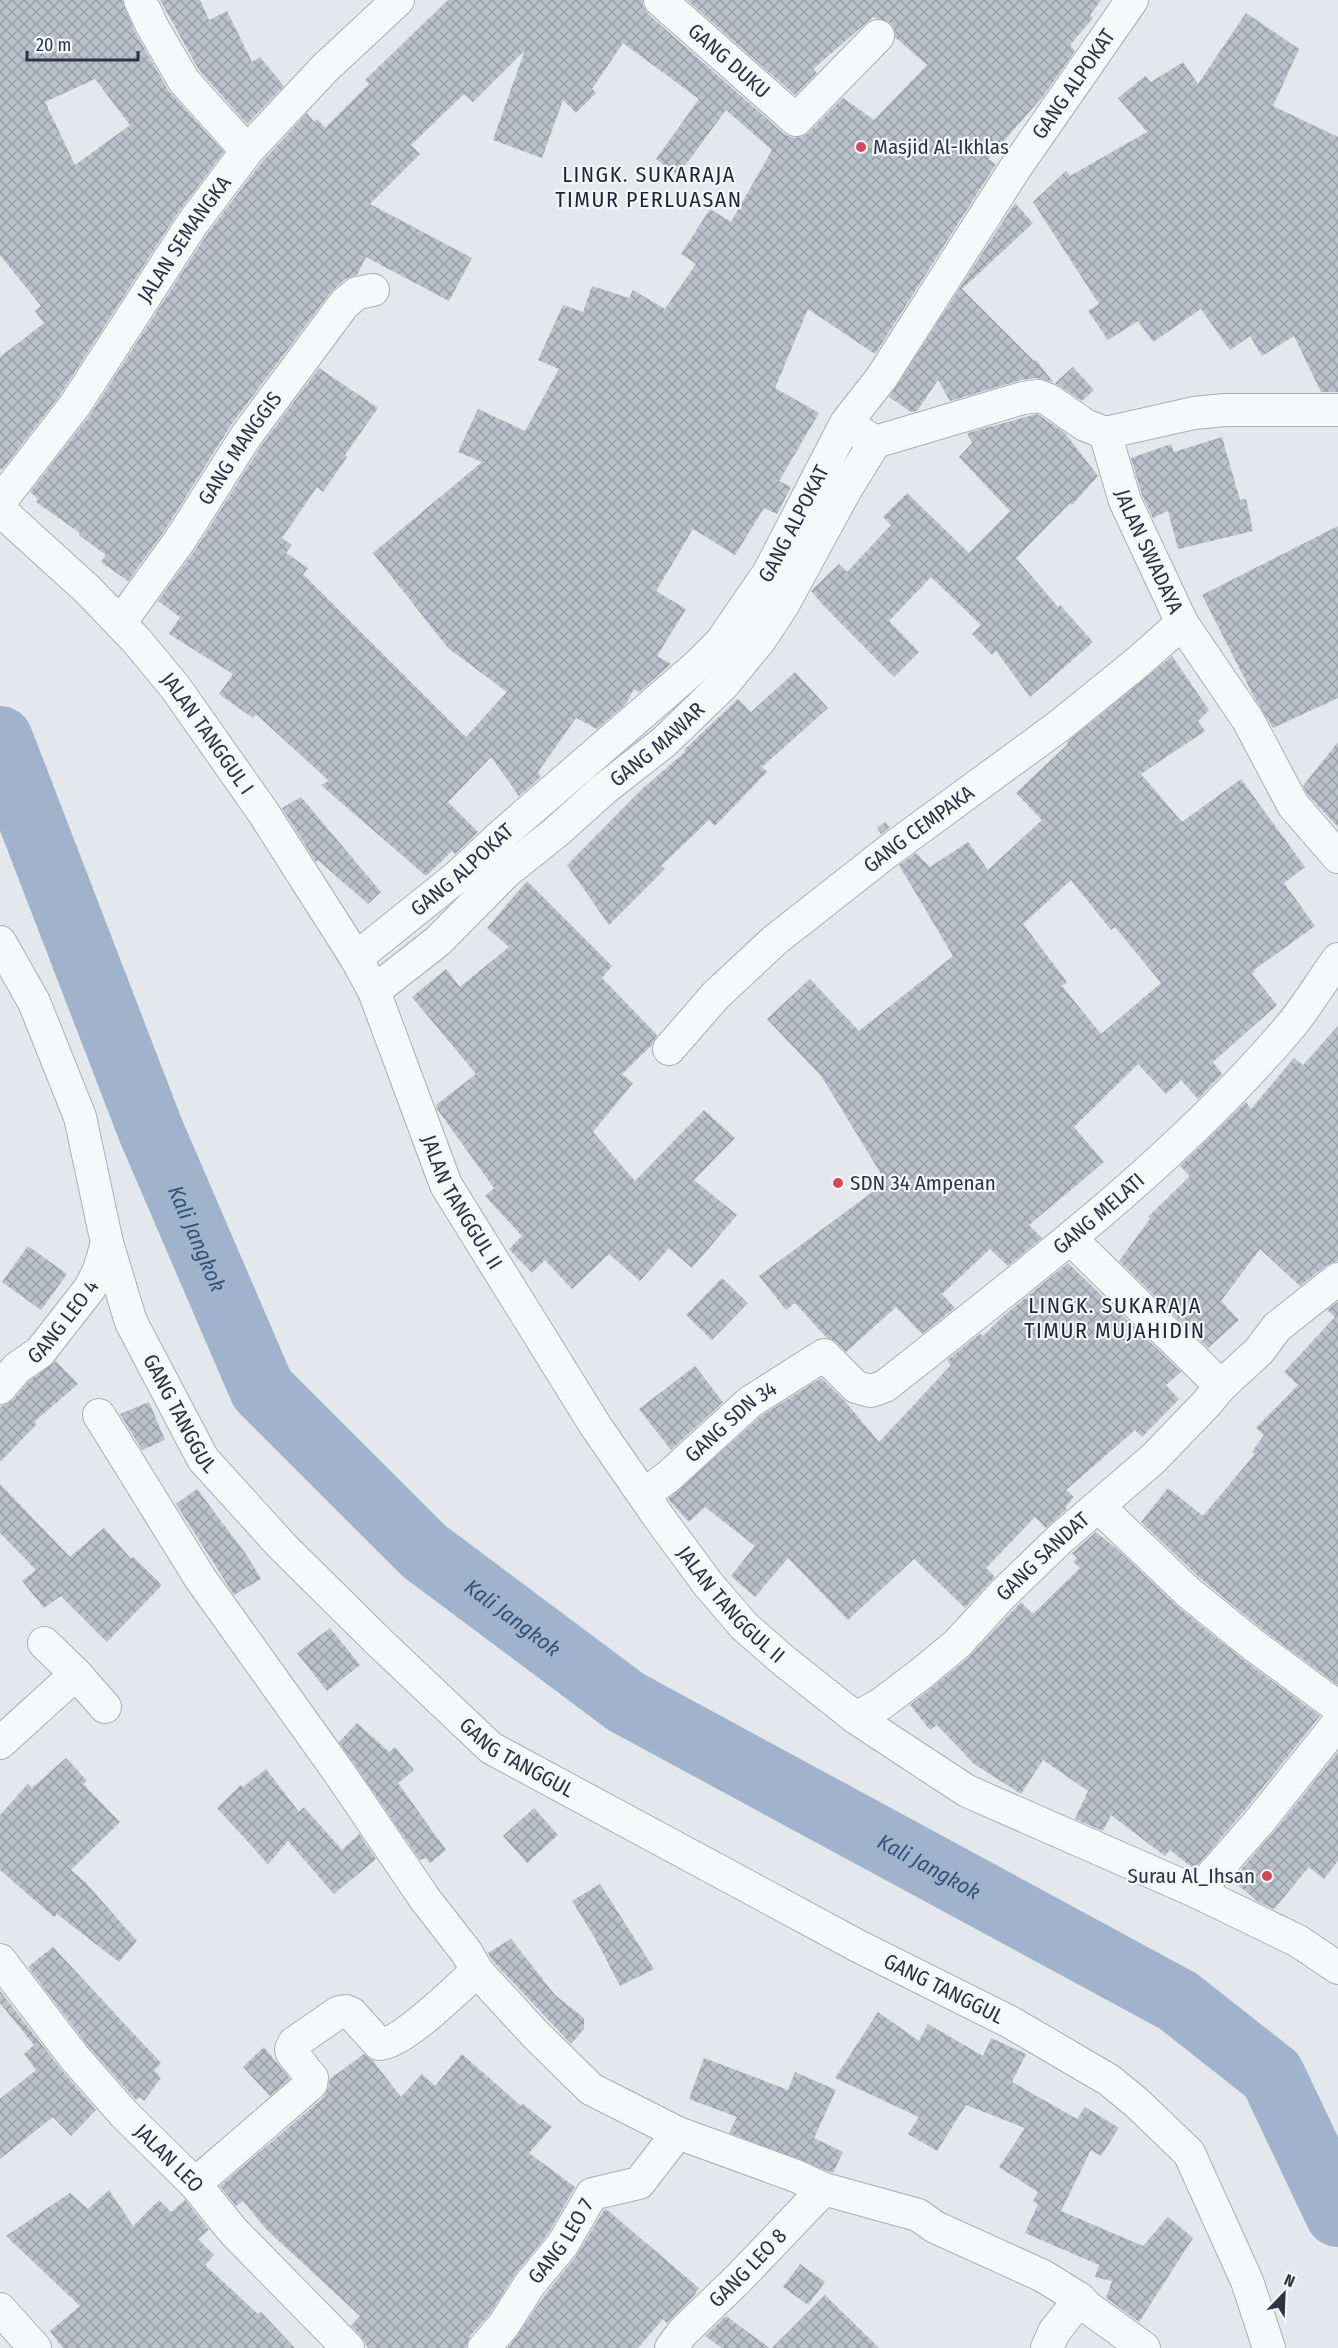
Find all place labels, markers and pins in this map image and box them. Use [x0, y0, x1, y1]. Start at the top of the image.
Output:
place label: Masjid Al-Ikhlas [873, 134, 1009, 160]
marker: Masjid Al-Ikhlas [854, 140, 868, 154]
place label: SDN 34 Ampenan [850, 1170, 996, 1196]
marker: SDN 34 Ampenan [831, 1176, 845, 1190]
place label: Surau Al_Ihsan [1127, 1863, 1255, 1889]
marker: Surau Al_Ihsan [1260, 1869, 1274, 1883]

